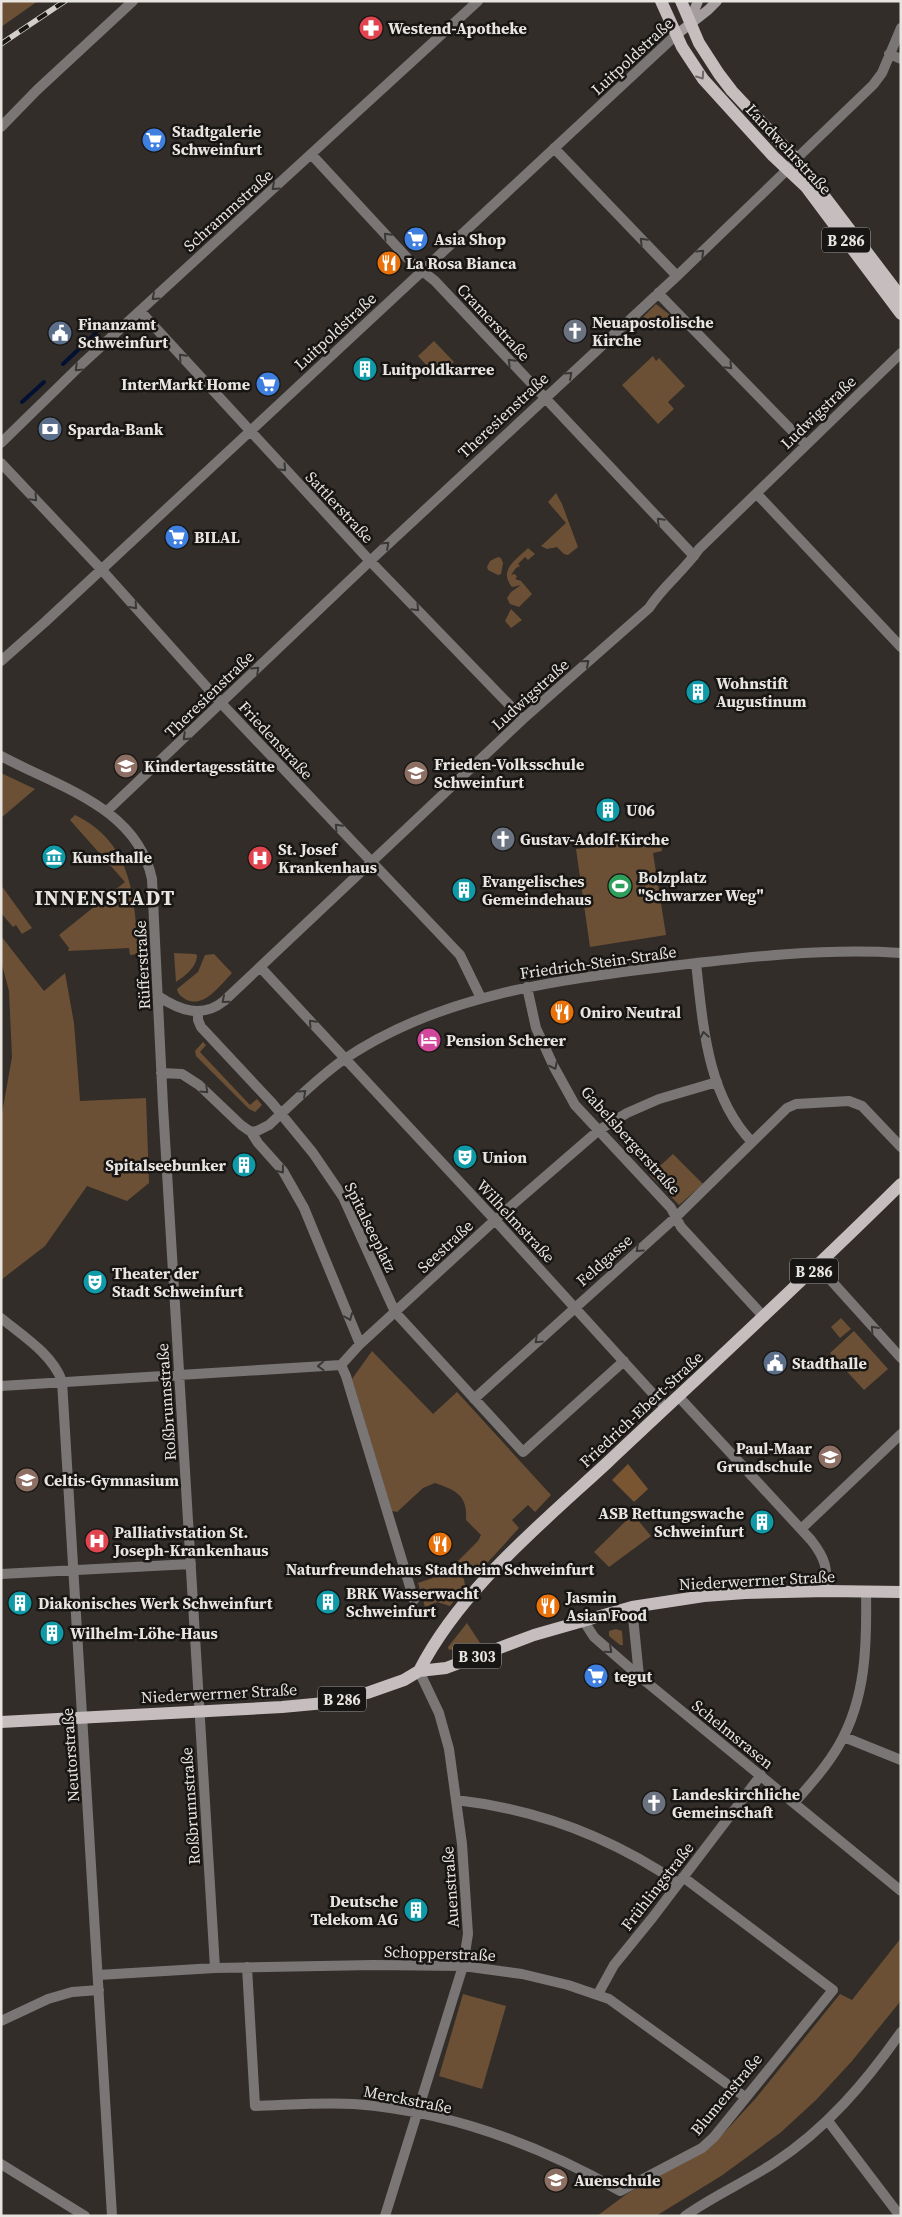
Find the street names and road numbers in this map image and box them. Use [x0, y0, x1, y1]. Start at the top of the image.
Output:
street label: Luitpoldstraße [586, 12, 678, 100]
street label: Landwehrstraße [741, 99, 837, 199]
street label: Schrammstraße [178, 164, 278, 256]
road number: B 286 [822, 228, 870, 252]
street label: Cramerstraße [452, 278, 536, 366]
street label: Luitpoldstraße [289, 287, 381, 375]
street label: Theresienstraße [453, 367, 553, 463]
street label: Ludwigstraße [775, 370, 861, 454]
street label: Sattlerstraße [301, 466, 379, 548]
street label: Theresienstraße [160, 646, 258, 742]
street label: Ludwigstraße [487, 653, 573, 735]
street label: Friedenstraße [234, 696, 318, 784]
street label: Rüfferstraße [129, 920, 155, 1010]
street label: Friedrich-Stein-Straße [518, 940, 678, 984]
street label: Gabelsbergerstraße [576, 1081, 686, 1199]
street label: Wilhelmstraße [472, 1175, 560, 1267]
street label: Spitalseeplatz [340, 1178, 402, 1276]
street label: Seestraße [412, 1214, 478, 1278]
street label: Feldgasse [571, 1229, 637, 1291]
road number: B 286 [790, 1258, 838, 1284]
street label: Roßbrunnstraße [151, 1343, 181, 1461]
street label: Friedrich-Ebert-Straße [574, 1346, 708, 1472]
street label: Niederwerrner Straße [678, 1565, 836, 1595]
road number: B 303 [453, 1644, 501, 1668]
street label: Niederwerrner Straße [140, 1678, 298, 1708]
road number: B 286 [318, 1686, 366, 1712]
street label: Schelmsrasen [688, 1694, 779, 1774]
street label: Neutorstraße [56, 1707, 84, 1803]
street label: Roßbrunnstraße [175, 1747, 205, 1865]
street label: Frühlingstraße [615, 1837, 699, 1935]
street label: Auenstraße [436, 1845, 464, 1929]
street label: Schopperstraße [384, 1940, 496, 1966]
street label: Blumenstraße [685, 2048, 767, 2140]
street label: Merckstraße [362, 2080, 454, 2118]

